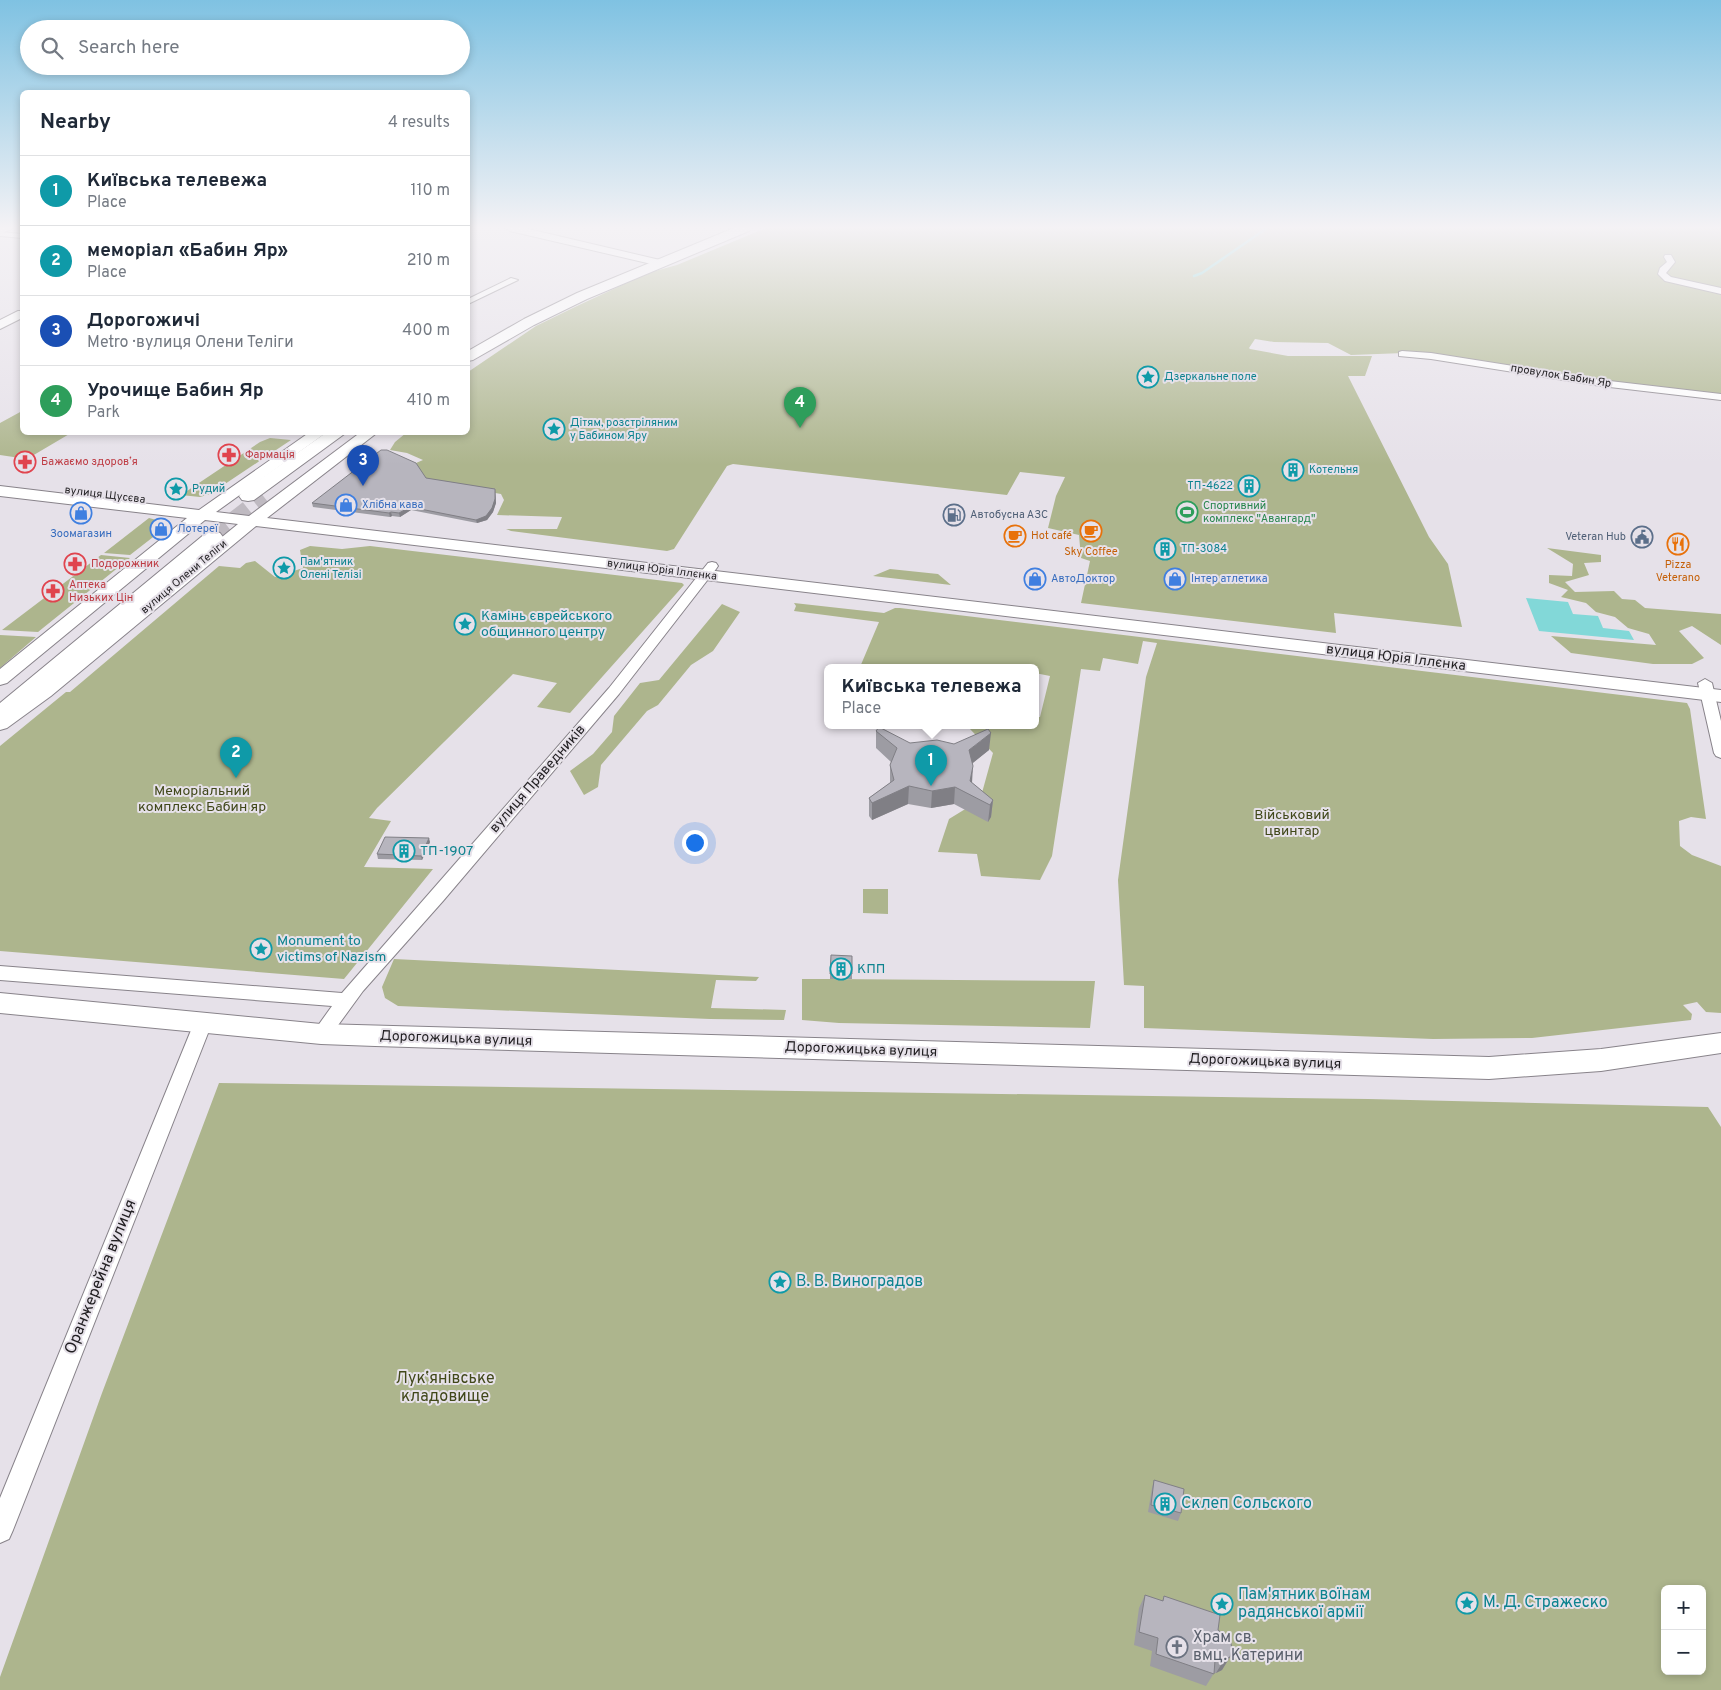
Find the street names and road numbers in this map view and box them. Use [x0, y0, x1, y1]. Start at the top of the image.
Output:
street label: провулок Бабин Яр [1510, 361, 1612, 391]
street label: вулиця Щусєва [64, 483, 146, 507]
street label: вулиця Олени Теліги [138, 537, 230, 617]
street label: вулиця Юрія Іллєнка [606, 556, 718, 584]
street label: вулиця Юрія Іллєнка [1325, 641, 1467, 675]
street label: вулиця Праведників [487, 722, 589, 836]
street label: Дорогожицька вулиця [379, 1028, 533, 1050]
street label: Дорогожицька вулиця [784, 1039, 938, 1061]
street label: Дорогожицька вулиця [1188, 1051, 1342, 1073]
street label: Оранжерейна вулиця [61, 1197, 141, 1357]

